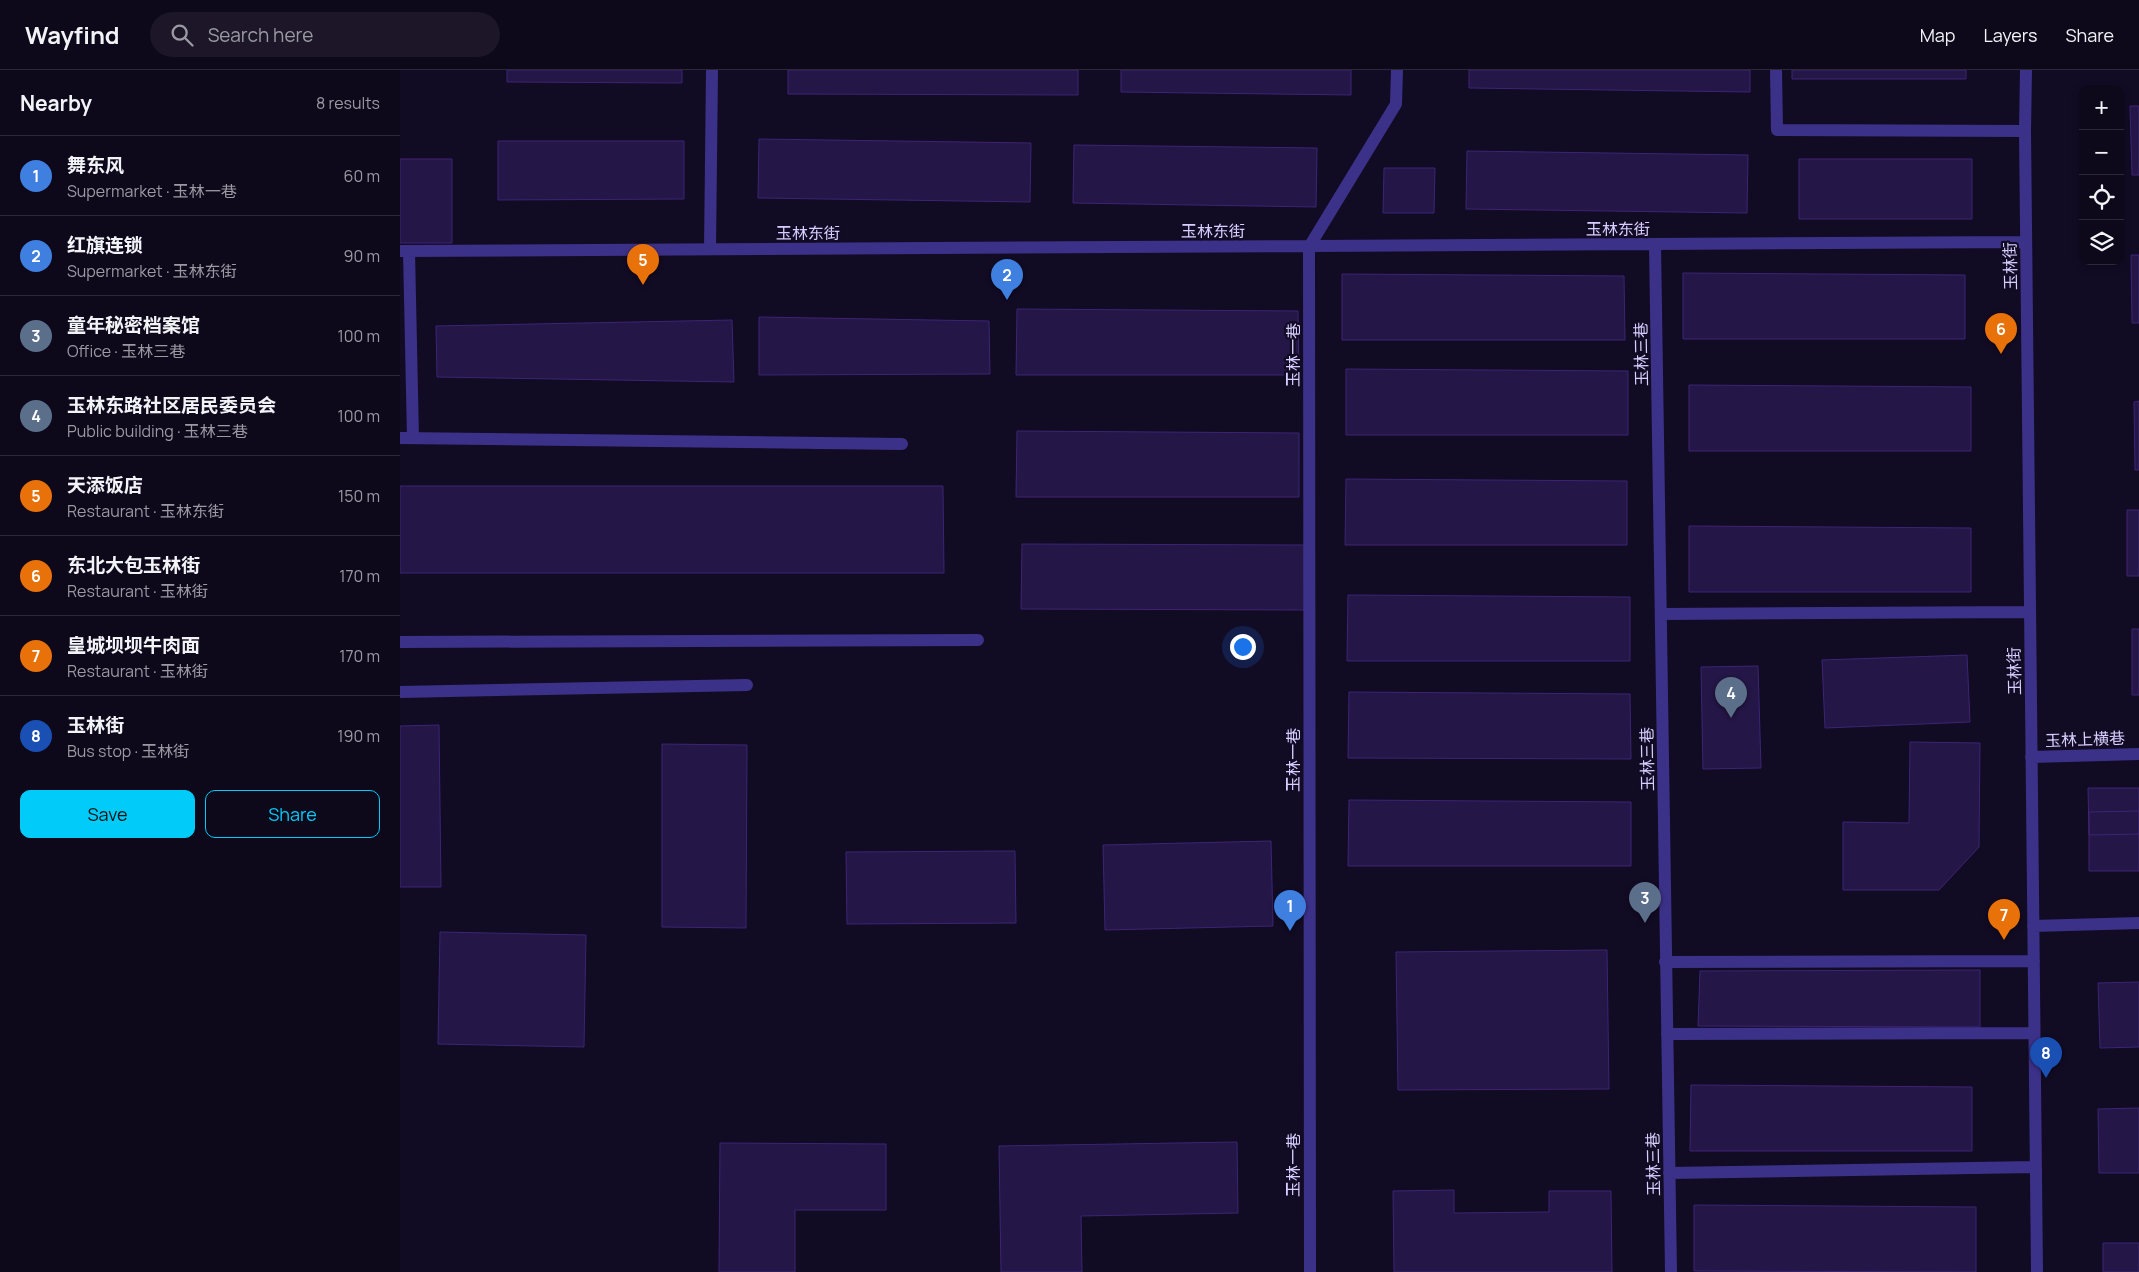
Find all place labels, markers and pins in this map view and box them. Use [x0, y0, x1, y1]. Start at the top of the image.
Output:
pin: 5 [627, 244, 659, 285]
pin: 2 [991, 259, 1023, 300]
pin: 6 [1985, 313, 2017, 354]
pin: 4 [1715, 677, 1747, 718]
pin: 3 [1629, 882, 1661, 923]
pin: 1 [1274, 890, 1306, 931]
pin: 7 [1988, 899, 2020, 940]
pin: 8 [2030, 1037, 2062, 1078]

